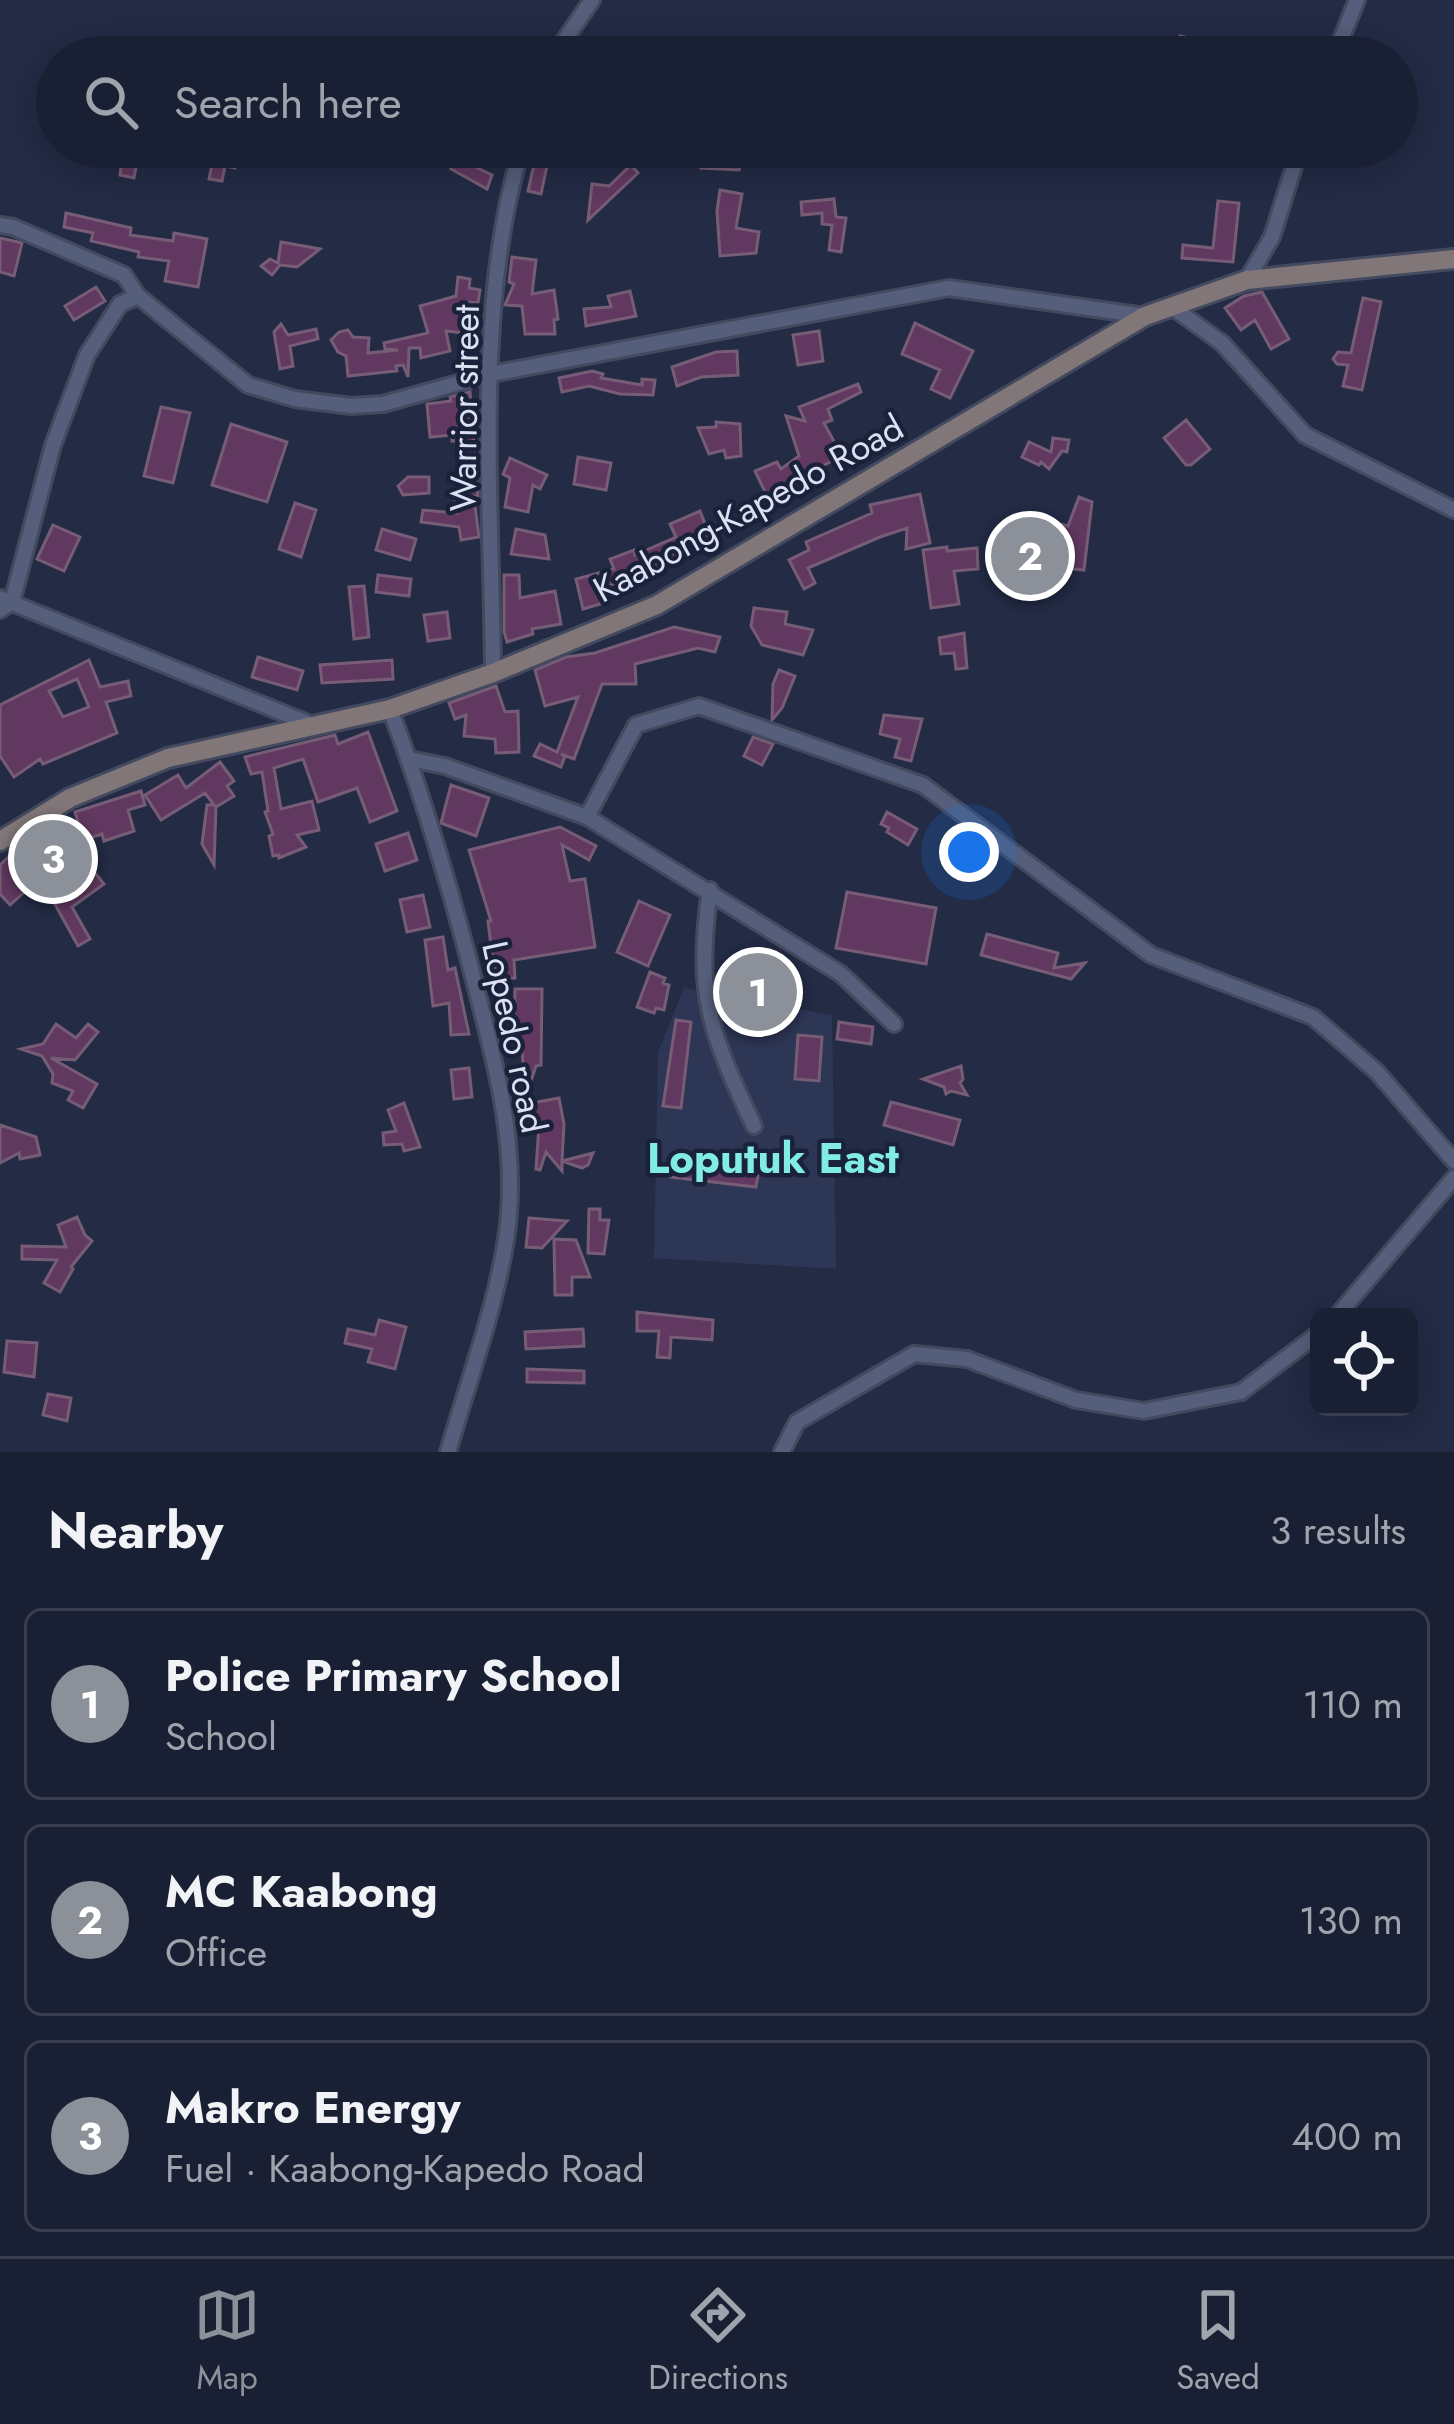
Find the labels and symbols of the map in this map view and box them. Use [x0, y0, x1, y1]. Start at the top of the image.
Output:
street label: Warrior street [436, 304, 492, 512]
street label: Kaabong-Kapedo Road [583, 401, 913, 615]
pin: 2 [991, 511, 1069, 601]
pin: 3 [14, 814, 92, 904]
your location [939, 822, 999, 882]
street label: Lopedo road [469, 936, 561, 1138]
pin: 1 [719, 947, 797, 1037]
district label: Loputuk East [647, 1128, 900, 1189]

